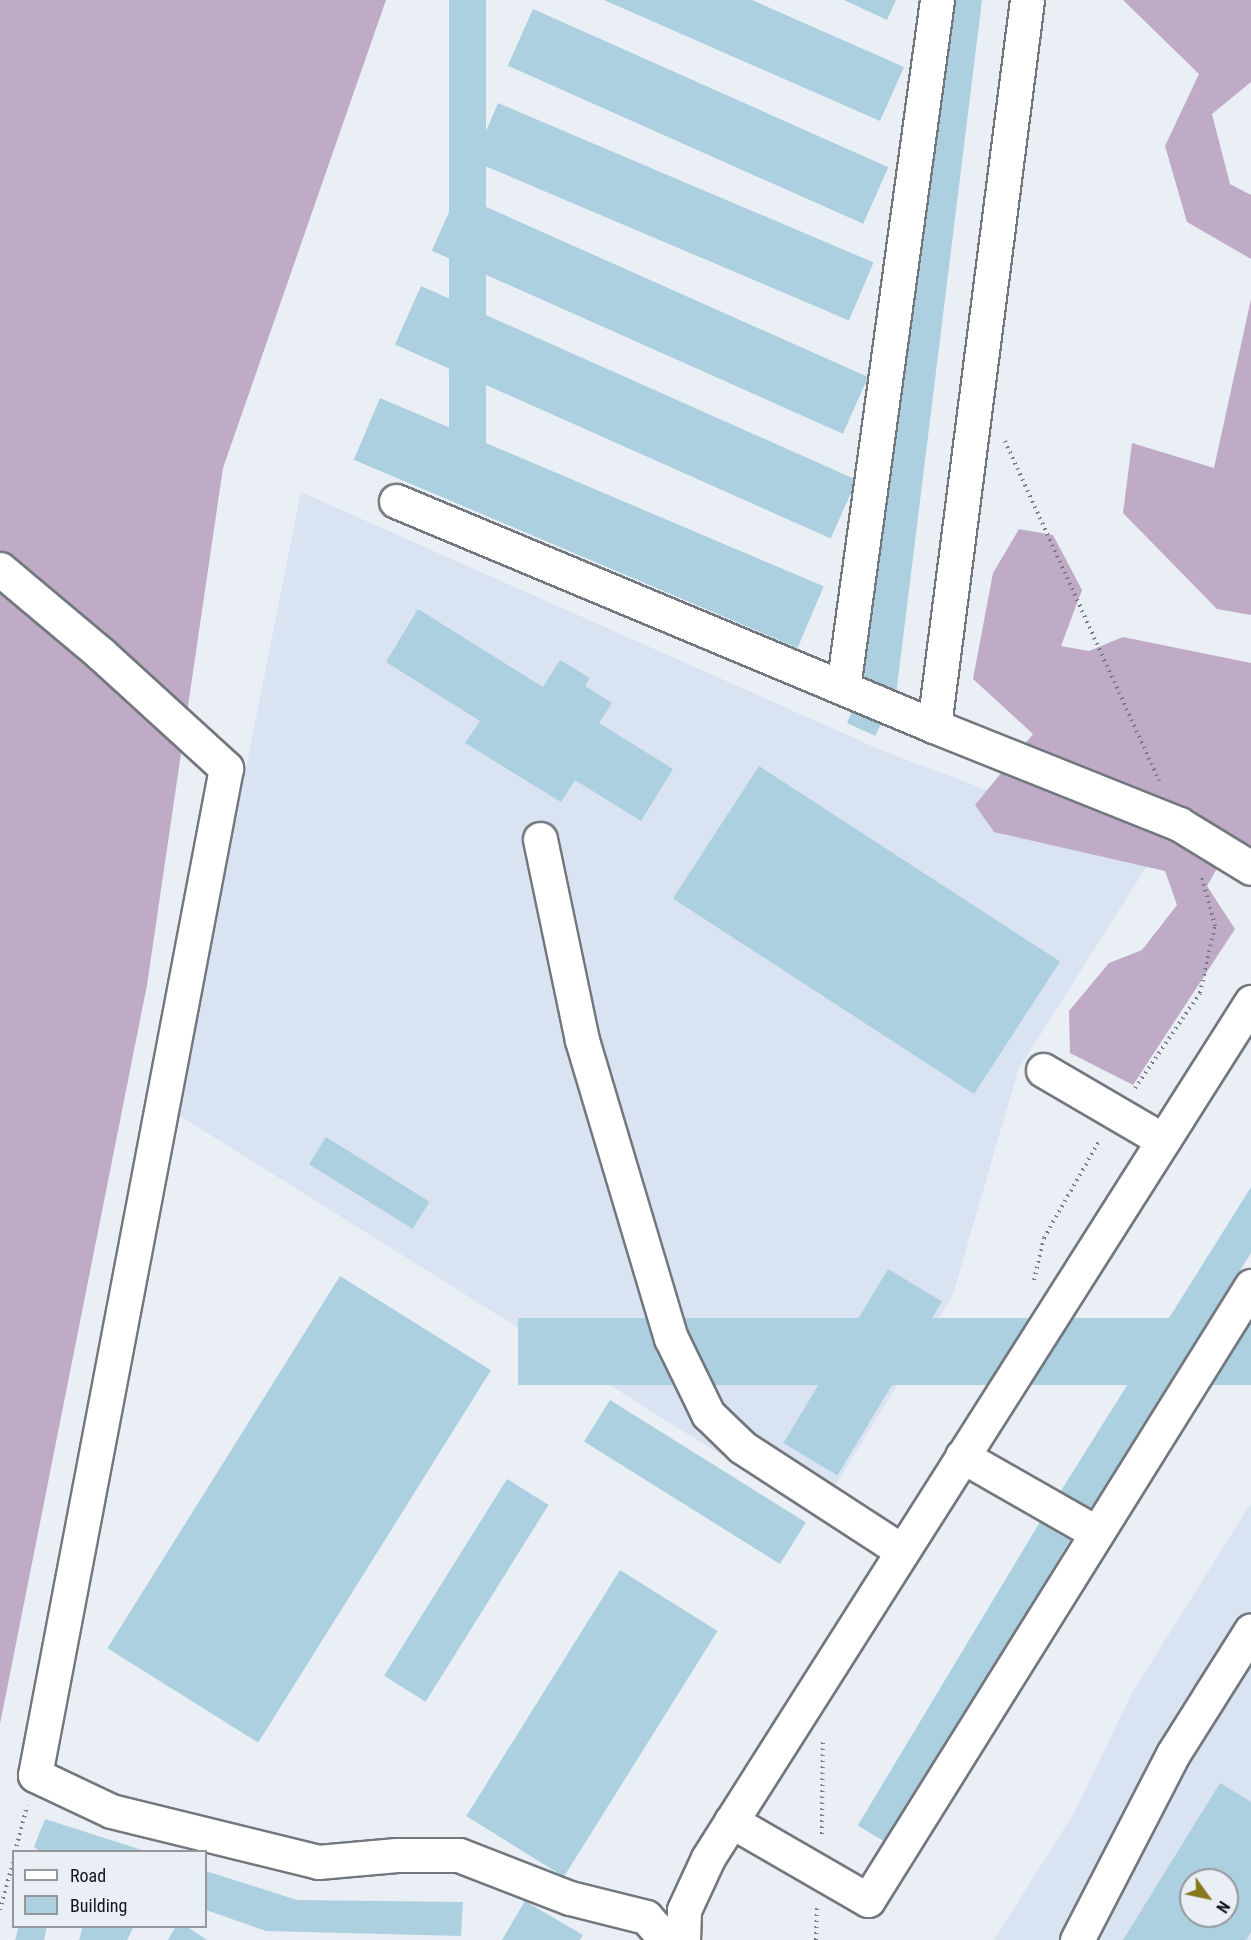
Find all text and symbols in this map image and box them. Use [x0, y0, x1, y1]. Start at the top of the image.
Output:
legend [12, 1850, 207, 1928]
text: Road [70, 1865, 106, 1886]
north arrow [1179, 1868, 1239, 1928]
text: Building [70, 1895, 127, 1916]
text: N [1212, 1898, 1233, 1916]

